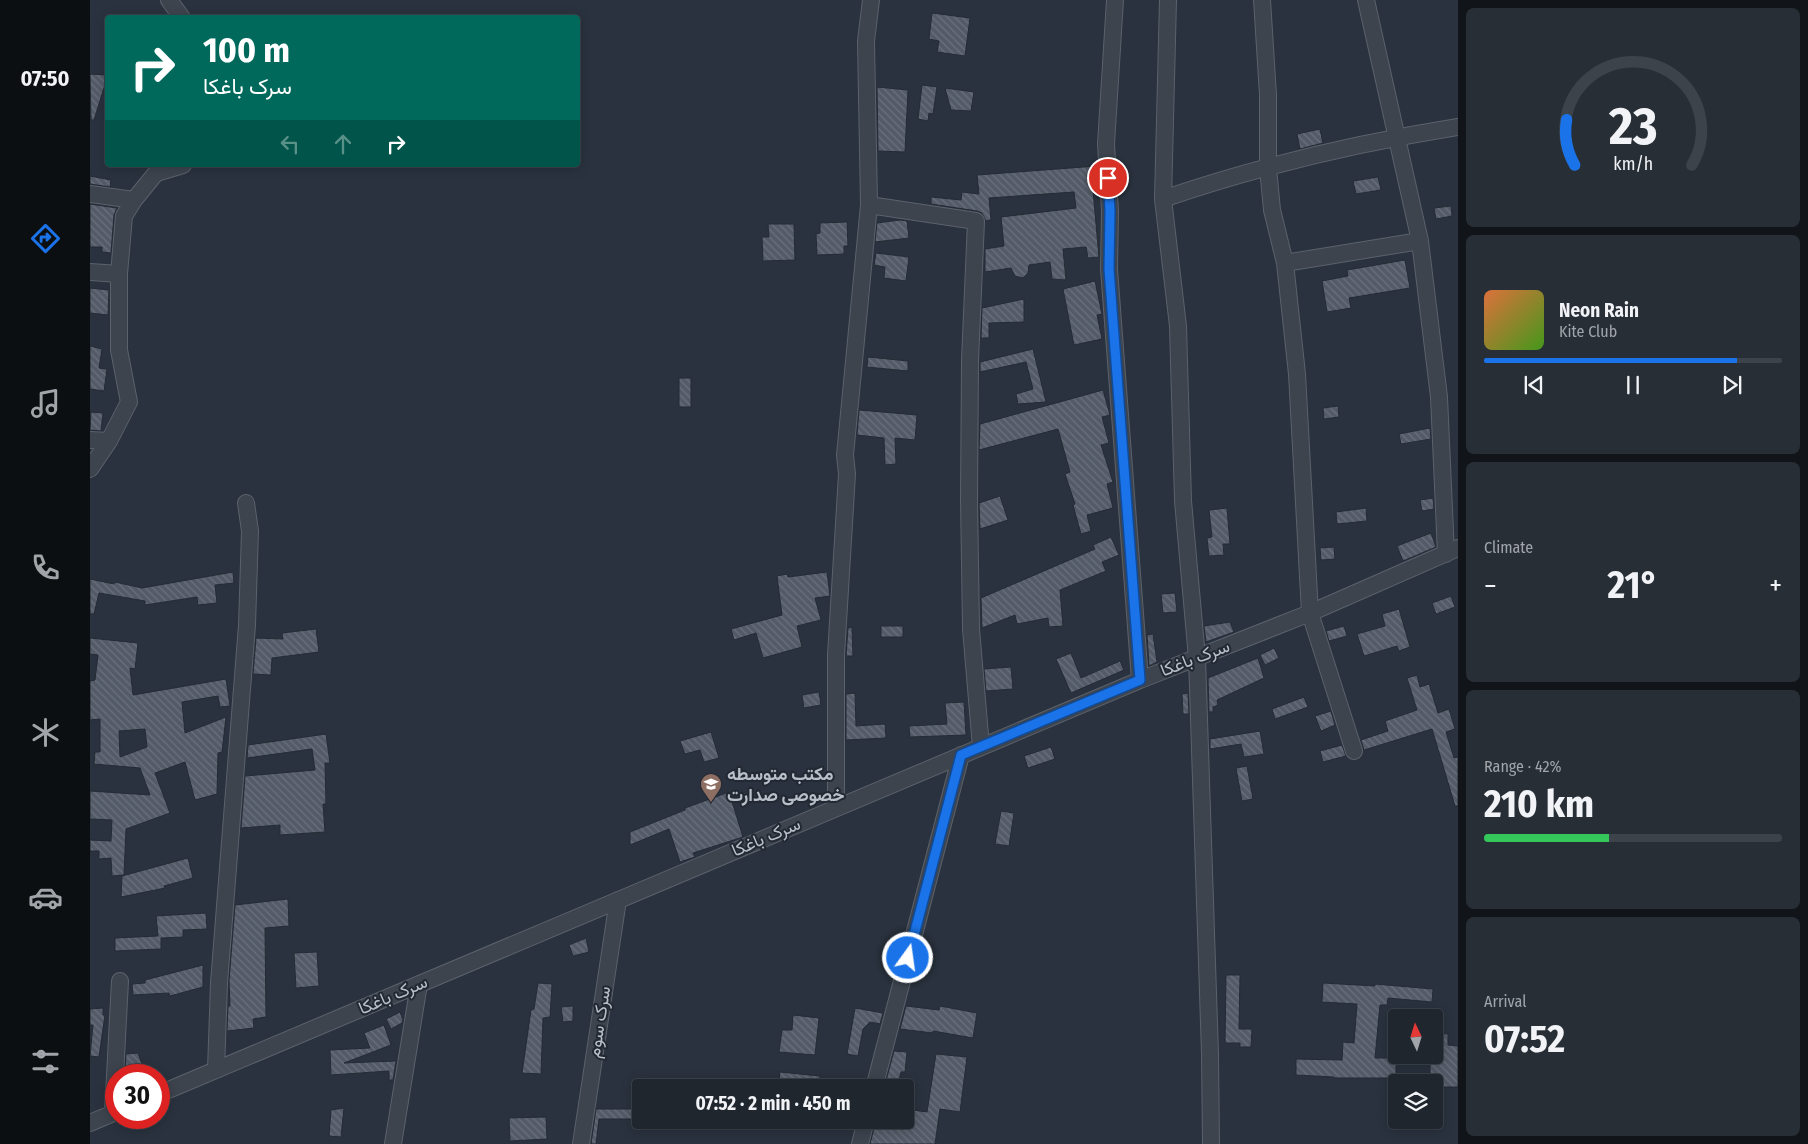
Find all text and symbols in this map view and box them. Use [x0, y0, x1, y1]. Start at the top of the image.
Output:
text: 100 m [203, 29, 290, 71]
icon: right [120, 35, 185, 100]
text: 07:50 [20, 65, 70, 92]
text: سرک باغکا [203, 73, 292, 100]
text: 23 [1608, 95, 1657, 158]
icon: left [276, 130, 304, 158]
icon: ahead [329, 130, 357, 158]
icon: right [382, 130, 410, 158]
text: km/h [1613, 153, 1653, 175]
pin [1087, 157, 1129, 199]
icon: arrive [1094, 164, 1122, 192]
icon: directions [28, 221, 63, 256]
text: Neon Rain [1559, 299, 1639, 322]
text: Kite Club [1559, 322, 1617, 341]
icon: previous [1520, 371, 1548, 399]
icon: pause [1619, 371, 1647, 399]
icon: next [1718, 371, 1746, 399]
icon: music [28, 386, 63, 421]
text: Climate [1484, 538, 1533, 557]
icon: phone [28, 550, 63, 585]
text: 21° [1608, 562, 1658, 608]
text: − [1484, 569, 1497, 602]
text: + [1769, 569, 1782, 602]
street label: سرک باغکا [1157, 635, 1233, 681]
icon: climate [28, 715, 63, 750]
text: Range · 42% [1484, 757, 1561, 776]
place label: مکتب متوسطه خصوصی صدارت [727, 763, 845, 806]
school or university icon: مکتب متوسطه خصوصی صدارت [699, 772, 723, 803]
text: 210 km [1484, 781, 1594, 827]
street label: سرک باغکا [728, 813, 804, 861]
icon: car [28, 880, 63, 915]
position arrow [881, 931, 933, 983]
street label: سرک باغکا [355, 971, 431, 1019]
street label: سرک سوم [582, 985, 617, 1060]
text: Arrival [1484, 992, 1526, 1011]
north arrow [1388, 1009, 1442, 1064]
map controls [1388, 1009, 1443, 1129]
text: 07:52 [1484, 1016, 1565, 1062]
icon: filters [28, 1044, 63, 1079]
speed limit sign: 30 [105, 1064, 170, 1129]
button: layers [1388, 1074, 1443, 1129]
text: 07:52 · 2 min · 450 m [696, 1092, 850, 1115]

